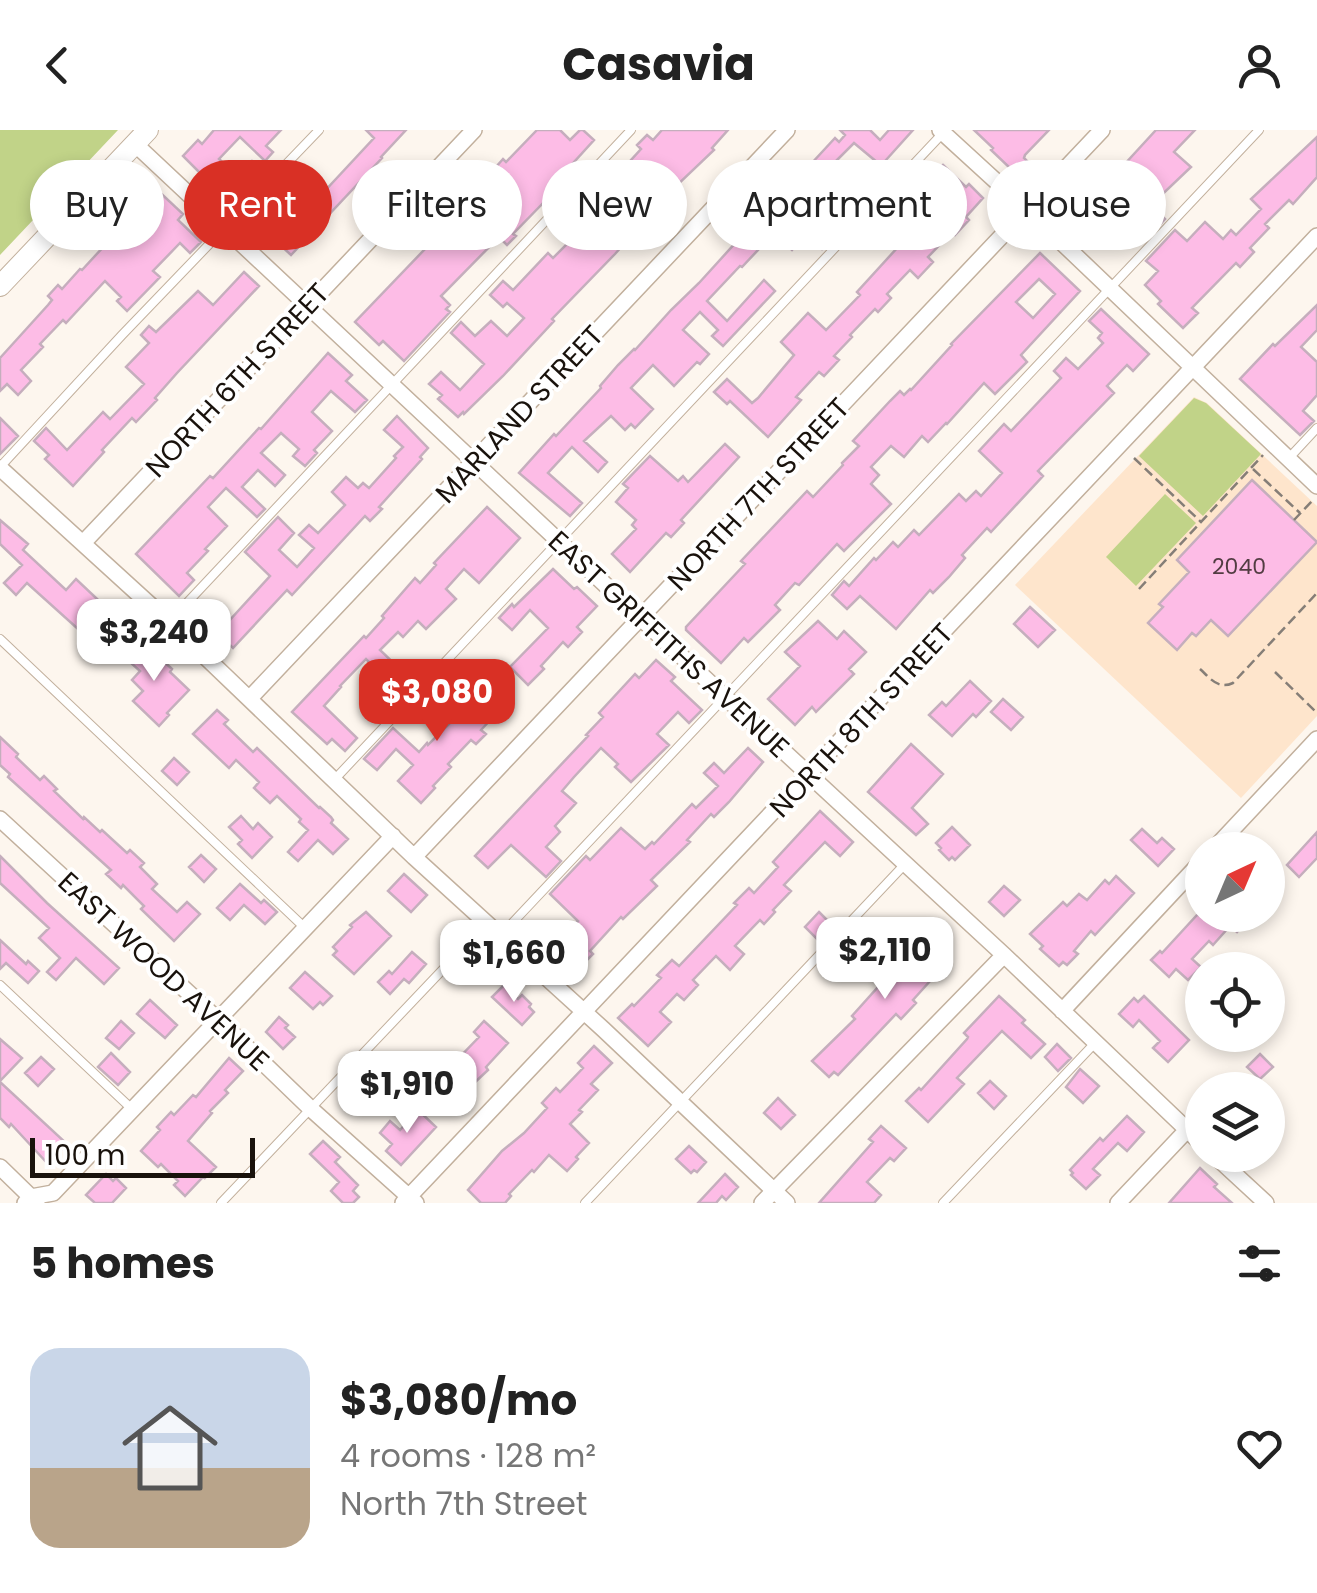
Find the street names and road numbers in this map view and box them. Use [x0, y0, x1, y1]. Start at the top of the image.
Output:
street label: NORTH 6TH STREET [137, 275, 338, 486]
street label: MARLAND STREET [427, 317, 612, 512]
street label: NORTH 7TH STREET [659, 389, 858, 599]
street label: EAST GRIFFITHS AVENUE [540, 522, 798, 767]
street label: NORTH 8TH STREET [761, 615, 962, 826]
street label: EAST WOOD AVENUE [49, 863, 278, 1080]

